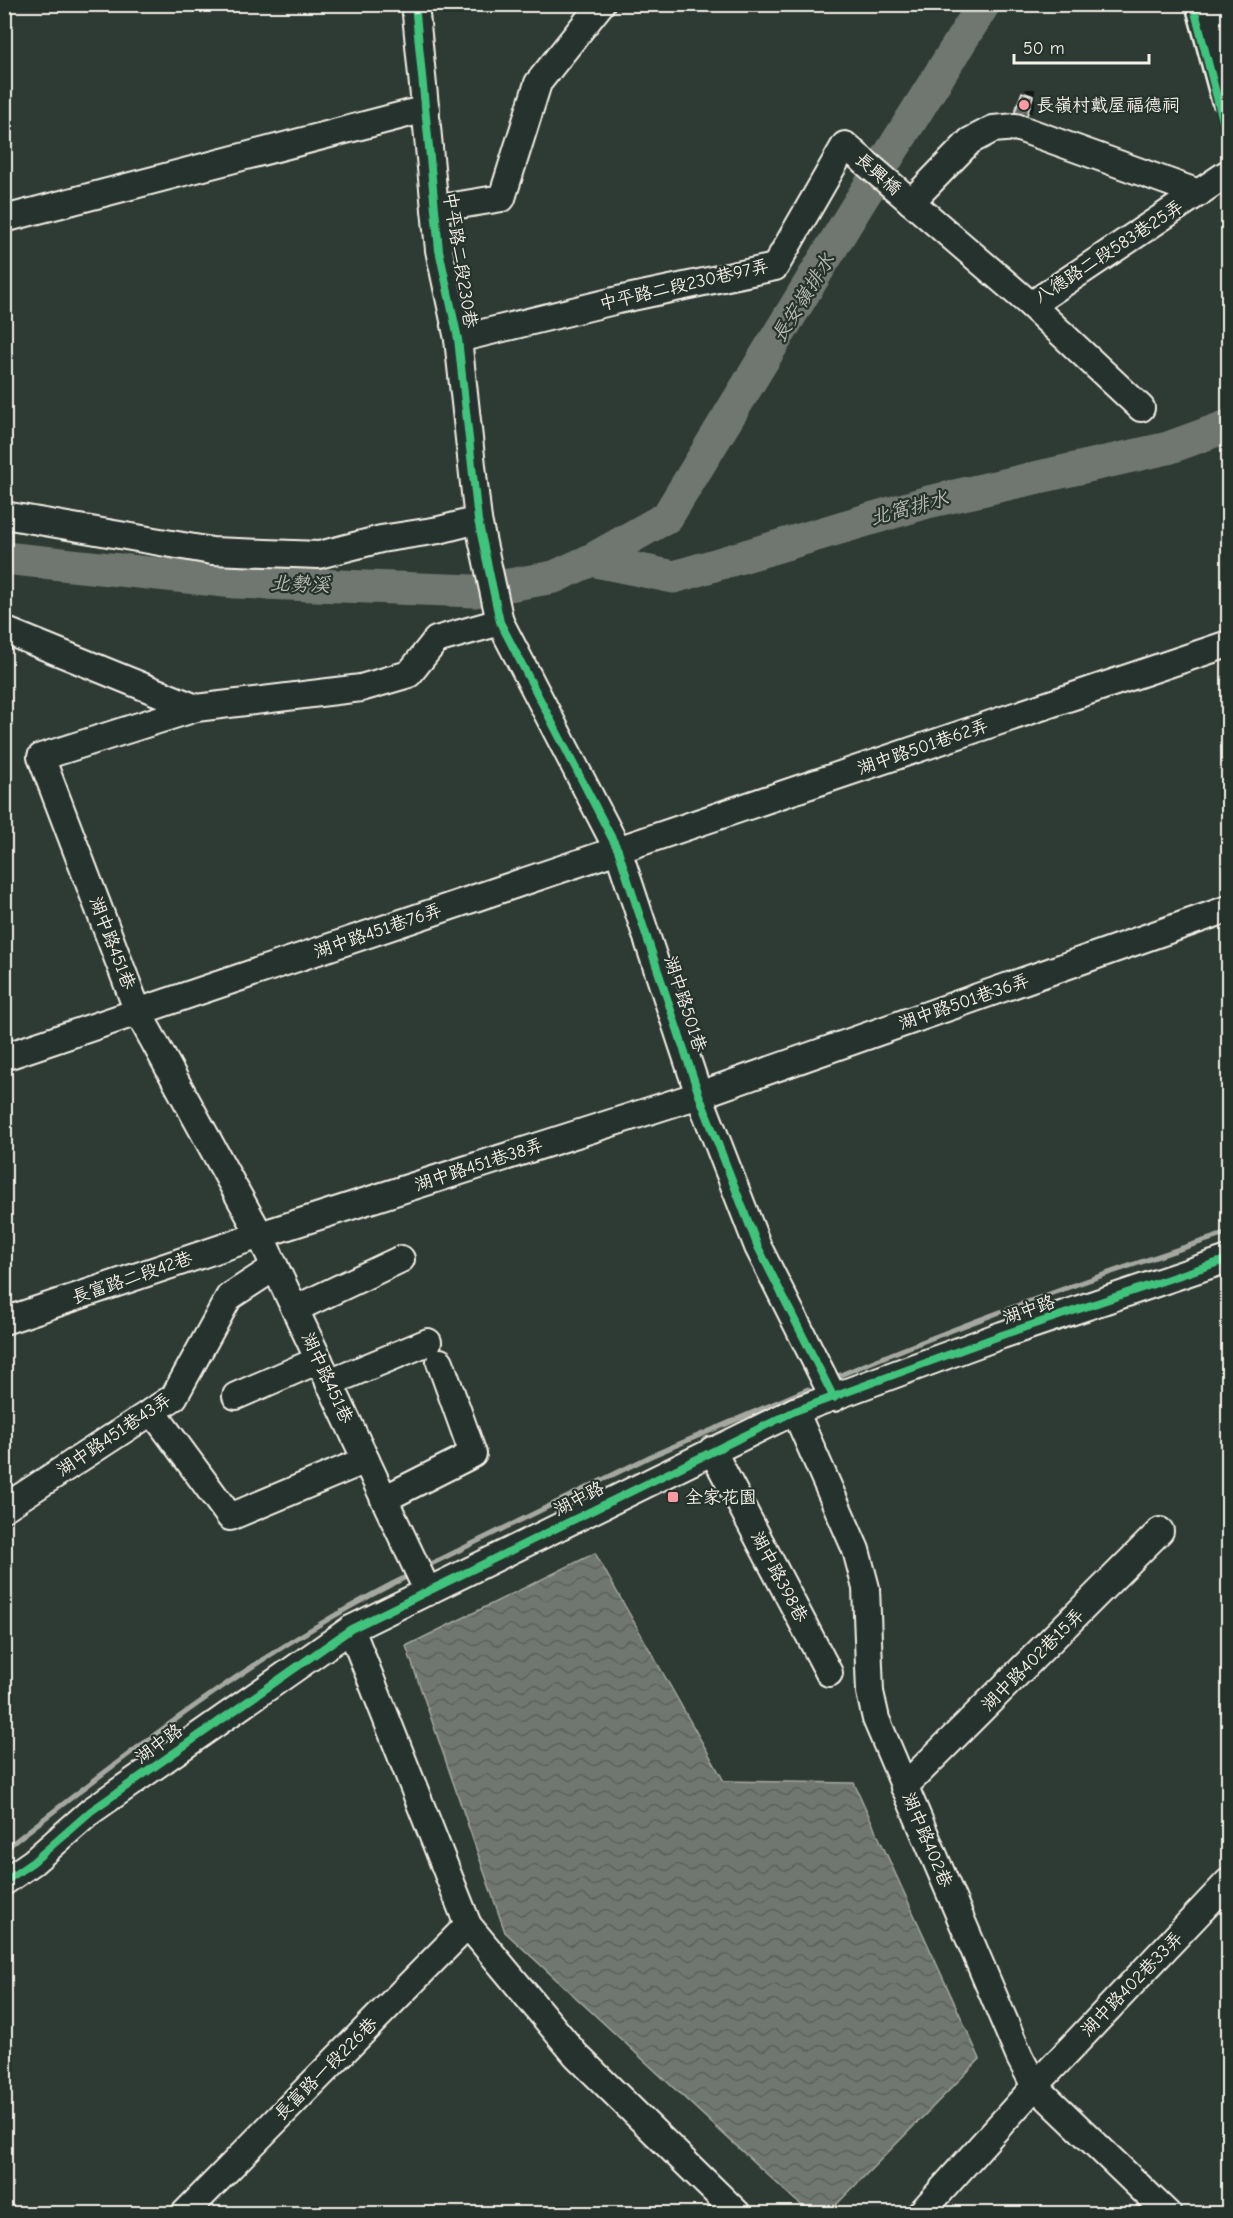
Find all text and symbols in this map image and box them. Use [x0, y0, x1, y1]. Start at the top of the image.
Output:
scale bar [1014, 27, 1149, 65]
text: 50 m [1023, 38, 1065, 59]
place label: 長嶺村戴屋福德祠 [1036, 95, 1180, 116]
marker: 長嶺村戴屋福德祠 [1017, 98, 1031, 112]
street label: 長興橋 [851, 148, 905, 200]
street label: 中平路二段230巷 [439, 190, 481, 330]
street label: 八德路二段583巷25弄 [1031, 196, 1187, 308]
water label: 長安嶺排水 [767, 249, 840, 346]
street label: 中平路二段230巷97弄 [597, 255, 771, 315]
water label: 北窩排水 [867, 486, 952, 529]
water label: 北勢溪 [270, 571, 331, 597]
street label: 湖中路501巷62弄 [855, 715, 991, 779]
street label: 湖中路451巷 [85, 894, 139, 992]
street label: 湖中路451巷76弄 [311, 899, 445, 963]
street label: 湖中路501巷 [660, 953, 710, 1055]
street label: 湖中路501巷36弄 [896, 970, 1032, 1034]
street label: 湖中路451巷38弄 [412, 1134, 546, 1196]
street label: 長富路二段42巷 [69, 1248, 195, 1308]
street label: 湖中路 [1000, 1291, 1058, 1329]
street label: 湖中路451巷 [297, 1329, 357, 1427]
street label: 湖中路451巷43弄 [53, 1389, 175, 1481]
street label: 湖中路 [550, 1477, 608, 1521]
place label: 全家花園 [685, 1487, 757, 1508]
marker: 全家花園 [666, 1490, 680, 1504]
street label: 湖中路398巷 [746, 1528, 812, 1626]
street label: 湖中路402巷15弄 [977, 1604, 1089, 1716]
street label: 湖中路 [131, 1720, 187, 1768]
street label: 湖中路402巷 [898, 1789, 956, 1891]
street label: 湖中路402巷33弄 [1077, 1927, 1187, 2041]
street label: 長富路一段226巷 [270, 2013, 382, 2125]

